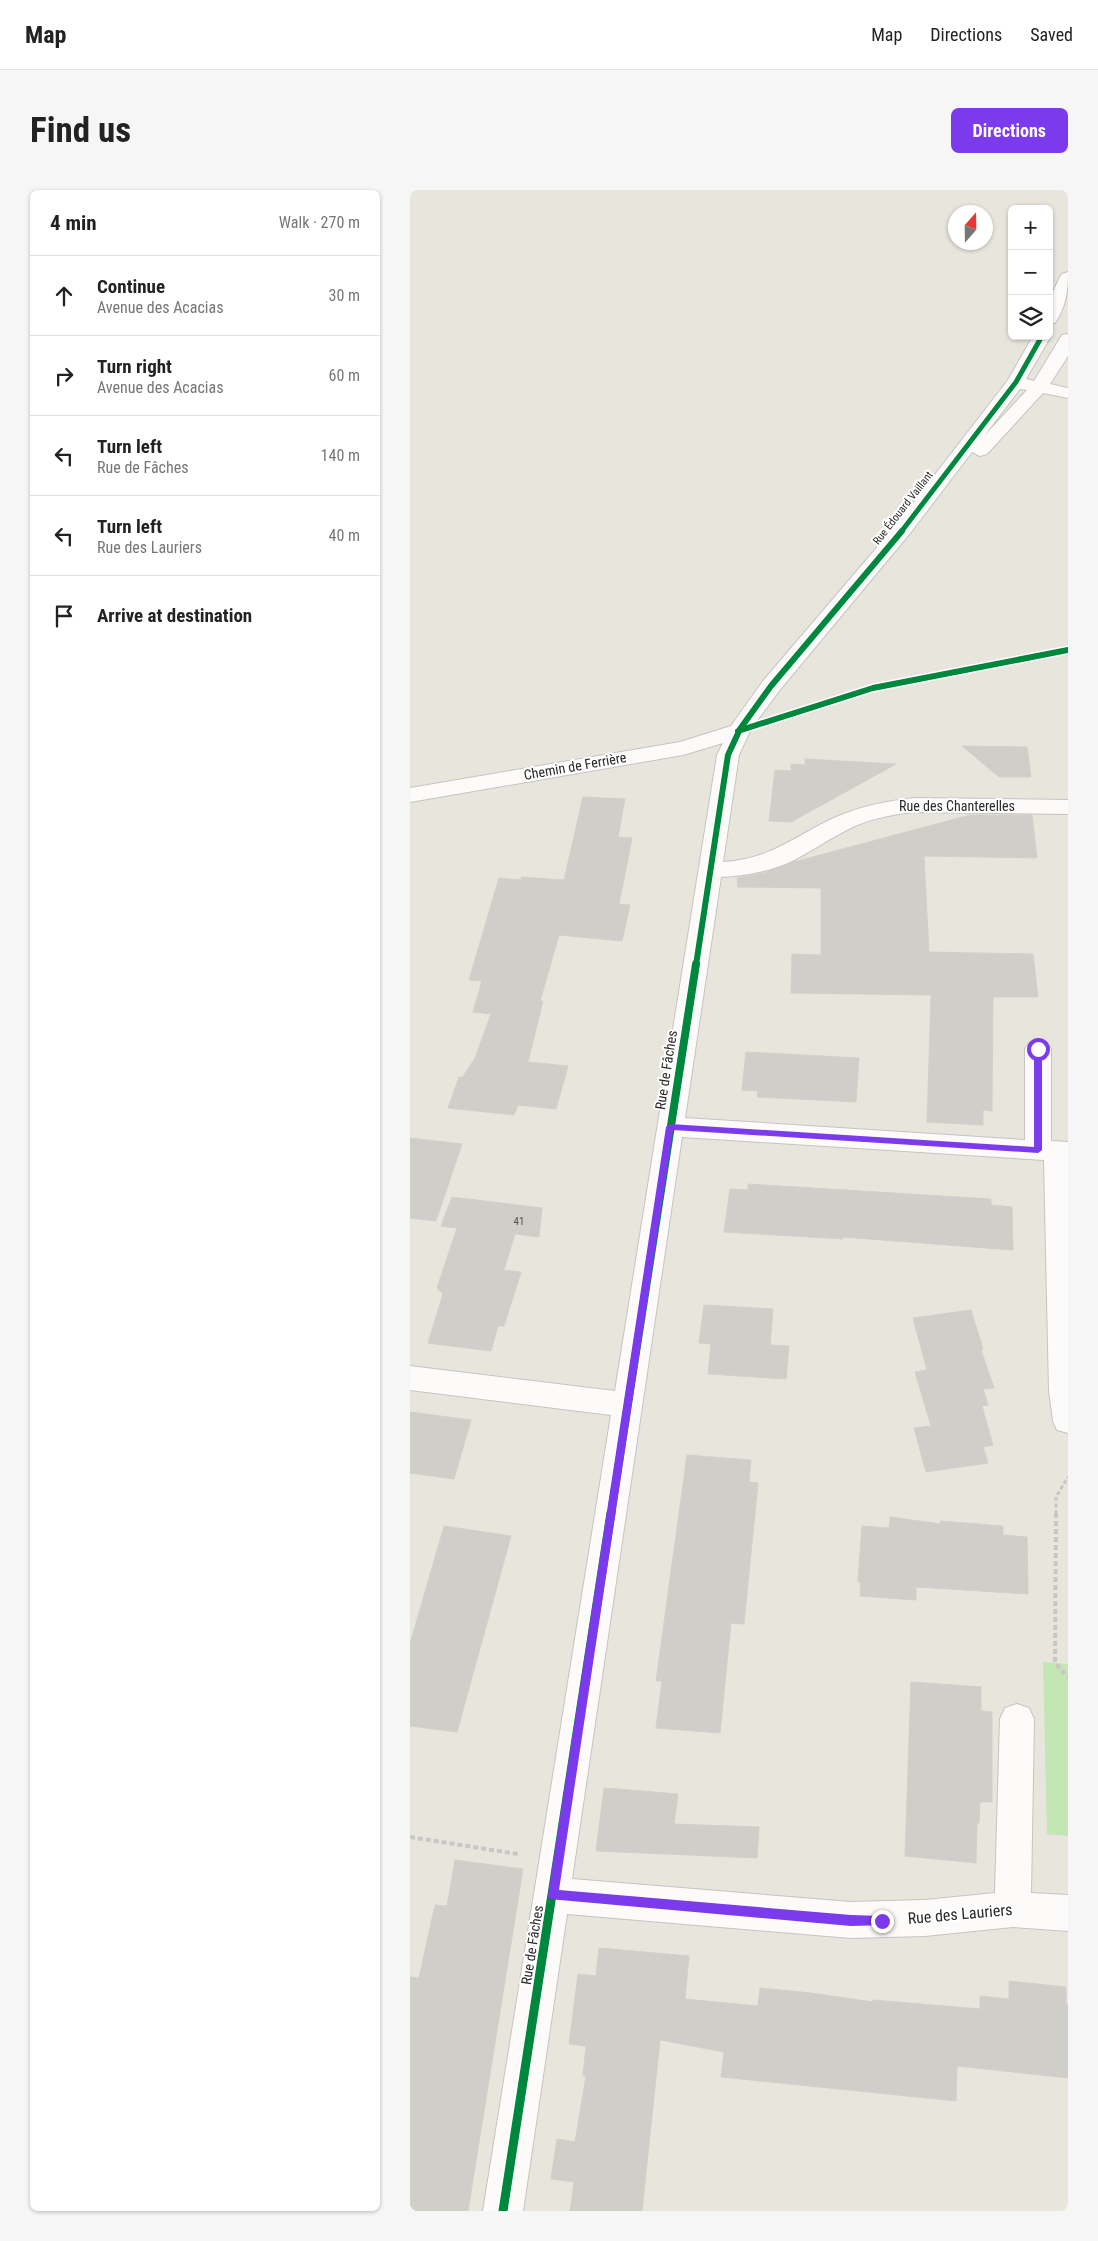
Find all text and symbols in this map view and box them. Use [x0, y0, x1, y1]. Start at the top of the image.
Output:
text: Map [25, 21, 66, 49]
text: Map [871, 24, 902, 45]
text: Directions [930, 24, 1002, 45]
text: Saved [1030, 24, 1073, 45]
button: Directions [951, 108, 1068, 153]
text: Find us [30, 110, 131, 151]
north arrow [948, 205, 993, 250]
map controls [1008, 205, 1053, 340]
button: + [1008, 205, 1053, 250]
text: 4 min [50, 211, 97, 235]
text: Walk · 270 m [279, 213, 360, 232]
button: − [1008, 250, 1053, 295]
text: Continue [97, 275, 165, 298]
icon: ahead [50, 282, 78, 310]
text: 30 m [328, 286, 360, 305]
button: layers [1008, 295, 1053, 340]
text: Avenue des Acacias [97, 298, 223, 317]
text: Turn right [97, 355, 172, 378]
icon: right [50, 362, 78, 390]
text: 60 m [328, 366, 360, 385]
text: Avenue des Acacias [97, 378, 223, 397]
text: Turn left [97, 435, 162, 458]
icon: left [50, 442, 78, 470]
text: 140 m [321, 446, 360, 465]
text: Rue de Fâches [97, 458, 189, 477]
street label: Rue Édouard Vaillant [870, 469, 936, 547]
text: Turn left [97, 515, 162, 538]
icon: left [50, 522, 78, 550]
text: 40 m [328, 526, 360, 545]
text: Rue des Lauriers [97, 538, 202, 557]
icon: arrive [50, 602, 78, 630]
text: Arrive at destination [97, 604, 252, 627]
street label: Chemin de Ferrière [522, 749, 628, 783]
street label: Rue des Chanterelles [899, 798, 1015, 814]
street label: Rue de Fâches [652, 1029, 680, 1111]
route start [1027, 1038, 1050, 1061]
house number: 41 [514, 1215, 524, 1228]
street label: Rue des Lauriers [907, 1900, 1013, 1928]
street label: Rue de Fâches [518, 1904, 546, 1986]
route end [871, 1910, 894, 1933]

